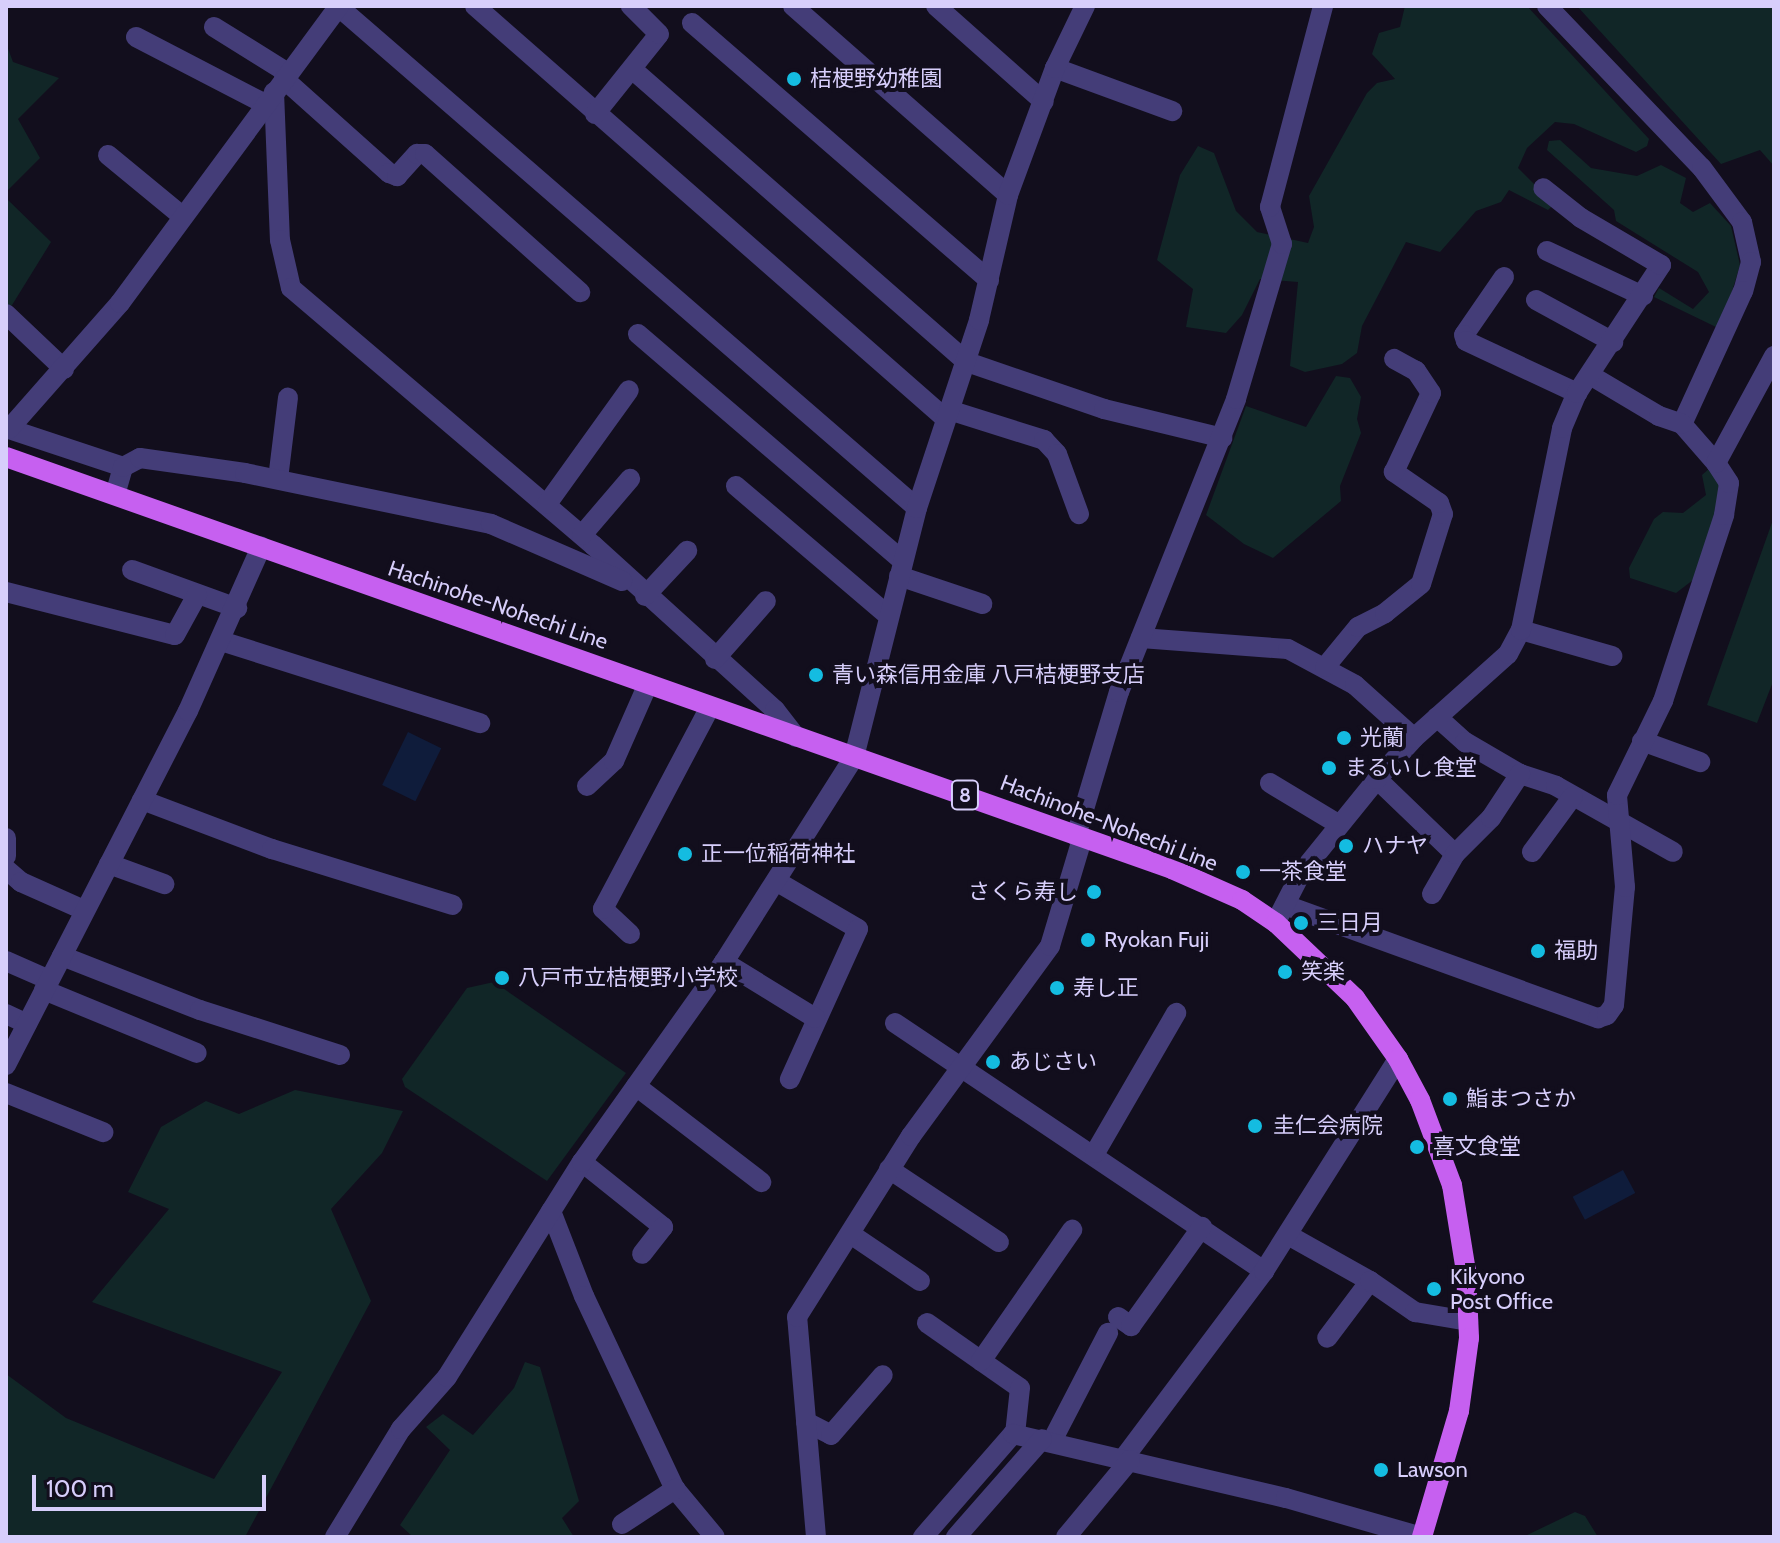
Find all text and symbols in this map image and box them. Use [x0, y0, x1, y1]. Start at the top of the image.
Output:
place label: 桔梗野幼稚園 [810, 66, 942, 92]
marker: 桔梗野幼稚園 [785, 70, 803, 88]
street label: Hachinohe-Nohechi Line [385, 555, 611, 655]
place label: 青い森信用金庫 八戸桔梗野支店 [832, 662, 1145, 688]
marker: 青い森信用金庫 八戸桔梗野支店 [807, 666, 825, 684]
place label: 光蘭 [1360, 725, 1404, 751]
marker: 光蘭 [1335, 729, 1353, 747]
place label: まるいし食堂 [1345, 755, 1477, 781]
marker: まるいし食堂 [1320, 759, 1338, 777]
street label: Hachinohe-Nohechi Line [997, 769, 1221, 877]
road number: 8 [949, 779, 981, 811]
place label: ハナヤ [1362, 833, 1428, 859]
marker: ハナヤ [1337, 837, 1355, 855]
place label: 正一位稲荷神社 [701, 841, 855, 867]
marker: 正一位稲荷神社 [676, 845, 694, 863]
place label: 一茶食堂 [1259, 859, 1347, 885]
marker: 一茶食堂 [1234, 863, 1252, 881]
place label: さくら寿し [968, 879, 1078, 905]
marker: さくら寿し [1085, 883, 1103, 901]
place label: 三日月 [1317, 910, 1383, 936]
marker: 三日月 [1292, 914, 1310, 932]
place label: Ryokan Fuji [1104, 927, 1209, 953]
marker: Ryokan Fuji [1079, 931, 1097, 949]
place label: 福助 [1554, 938, 1598, 964]
marker: 福助 [1529, 942, 1547, 960]
place label: 笑楽 [1301, 959, 1345, 985]
marker: 笑楽 [1276, 963, 1294, 981]
place label: 八戸市立桔梗野小学校 [518, 965, 738, 991]
marker: 八戸市立桔梗野小学校 [493, 969, 511, 987]
place label: 寿し正 [1073, 975, 1139, 1001]
marker: 寿し正 [1048, 979, 1066, 997]
place label: あじさい [1009, 1049, 1097, 1075]
marker: あじさい [984, 1053, 1002, 1071]
place label: 鮨まつさか [1466, 1086, 1576, 1112]
marker: 鮨まつさか [1441, 1090, 1459, 1108]
place label: 圭仁会病院 [1273, 1113, 1383, 1139]
marker: 圭仁会病院 [1244, 1115, 1266, 1137]
place label: 喜文食堂 [1433, 1134, 1521, 1160]
marker: 喜文食堂 [1408, 1138, 1426, 1156]
place label: Kikyono Post Office [1450, 1263, 1553, 1314]
marker: Kikyono Post Office [1425, 1280, 1443, 1298]
place label: Lawson [1397, 1457, 1468, 1483]
scale bar [36, 1459, 270, 1509]
marker: Lawson [1372, 1461, 1390, 1479]
text: 100 m [46, 1474, 114, 1503]

